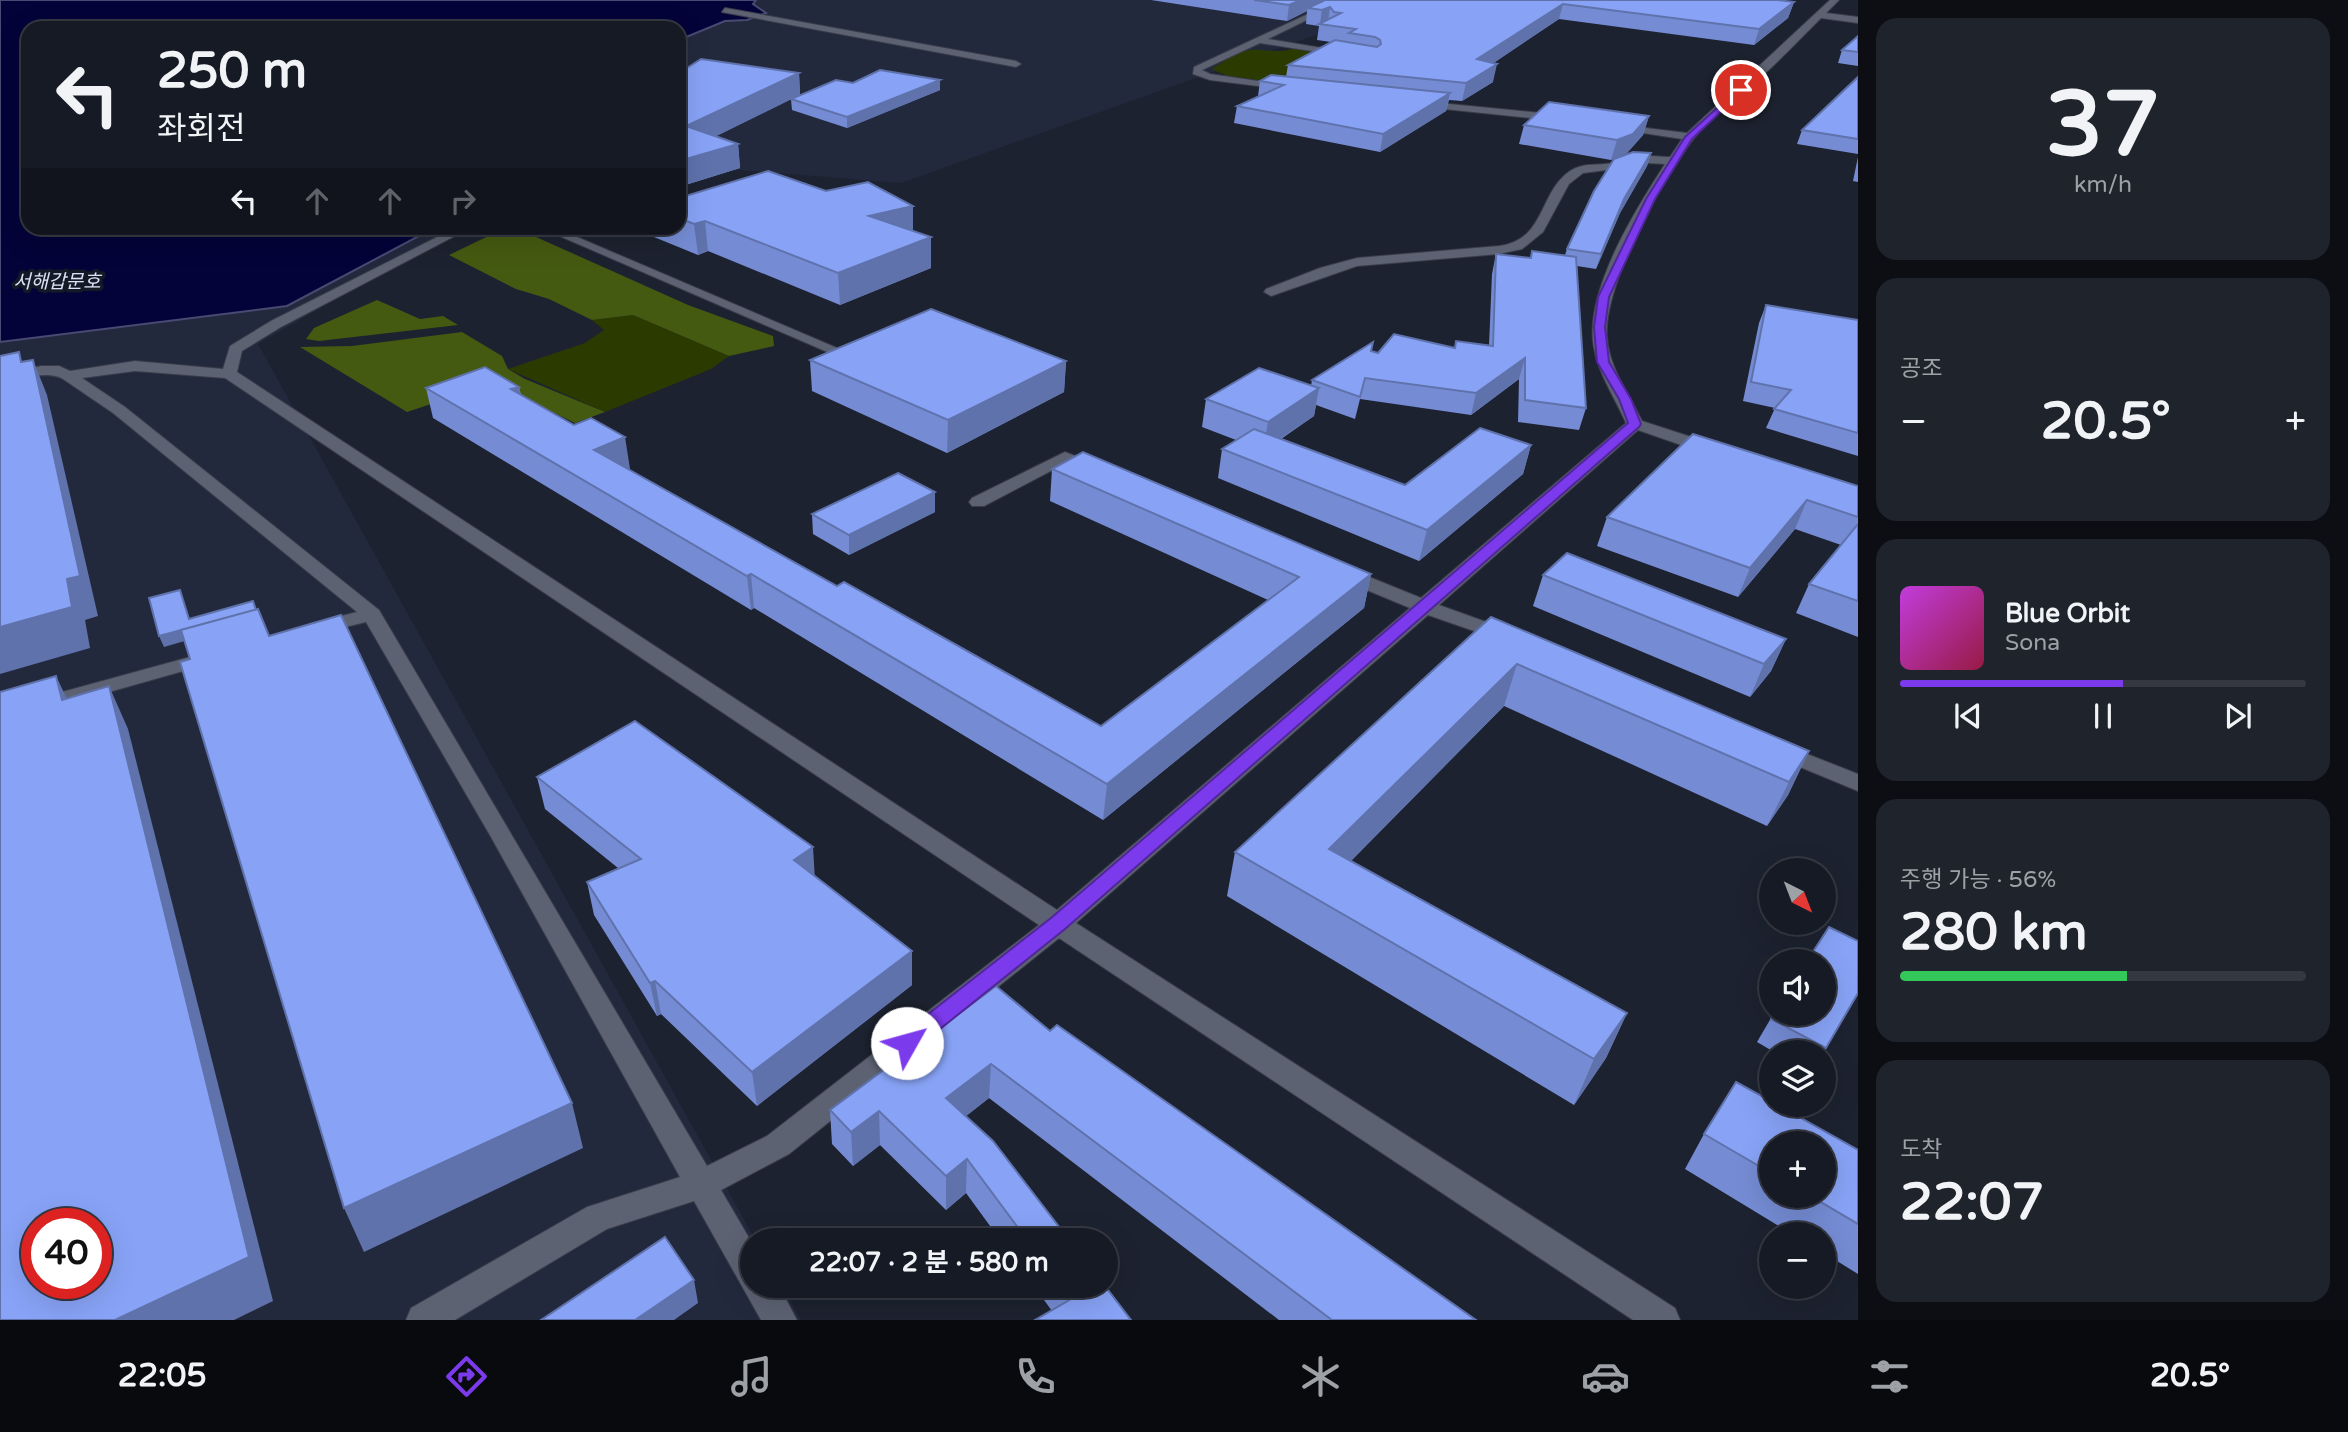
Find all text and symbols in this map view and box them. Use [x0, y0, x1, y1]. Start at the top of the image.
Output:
text: 250 m [157, 42, 307, 101]
icon: left [42, 49, 133, 140]
pin [1711, 60, 1771, 120]
text: 37 [2046, 70, 2160, 180]
icon: arrive [1722, 71, 1760, 109]
text: 좌회전 [157, 110, 245, 148]
text: km/h [2074, 171, 2132, 199]
icon: left [225, 182, 263, 220]
icon: ahead [298, 182, 336, 220]
icon: ahead [371, 182, 409, 220]
icon: right [444, 182, 482, 220]
water label: 서해갑문호 [13, 271, 102, 293]
text: 공조 [1900, 355, 1942, 383]
text: 20.5° [2041, 390, 2171, 453]
text: − [1900, 399, 1927, 445]
text: + [2285, 399, 2306, 445]
text: Blue Orbit [2005, 598, 2130, 629]
text: Sona [2005, 629, 2060, 657]
icon: previous [1949, 697, 1987, 735]
icon: pause [2084, 697, 2122, 735]
icon: next [2219, 697, 2257, 735]
north arrow [1759, 858, 1836, 934]
map controls [1759, 858, 1836, 1299]
text: 주행 가능 · 56% [1900, 866, 2056, 894]
text: 280 km [1900, 901, 2088, 964]
button: sound [1759, 949, 1836, 1026]
position arrow [870, 1006, 944, 1080]
button: layers [1759, 1040, 1836, 1117]
button: + [1759, 1131, 1836, 1208]
text: 도착 [1900, 1136, 1942, 1164]
text: 22:07 [1900, 1171, 2044, 1234]
speed limit sign: 40 [21, 1208, 112, 1299]
button: − [1759, 1222, 1836, 1299]
text: 22:07 · 2 분 · 580 m [809, 1247, 1049, 1278]
icon: directions [442, 1352, 491, 1401]
icon: music [727, 1352, 776, 1401]
icon: phone [1011, 1352, 1060, 1401]
icon: climate [1296, 1352, 1345, 1401]
icon: car [1581, 1352, 1630, 1401]
icon: filters [1865, 1352, 1914, 1401]
text: 22:05 [118, 1357, 207, 1395]
text: 20.5° [2150, 1357, 2230, 1395]

